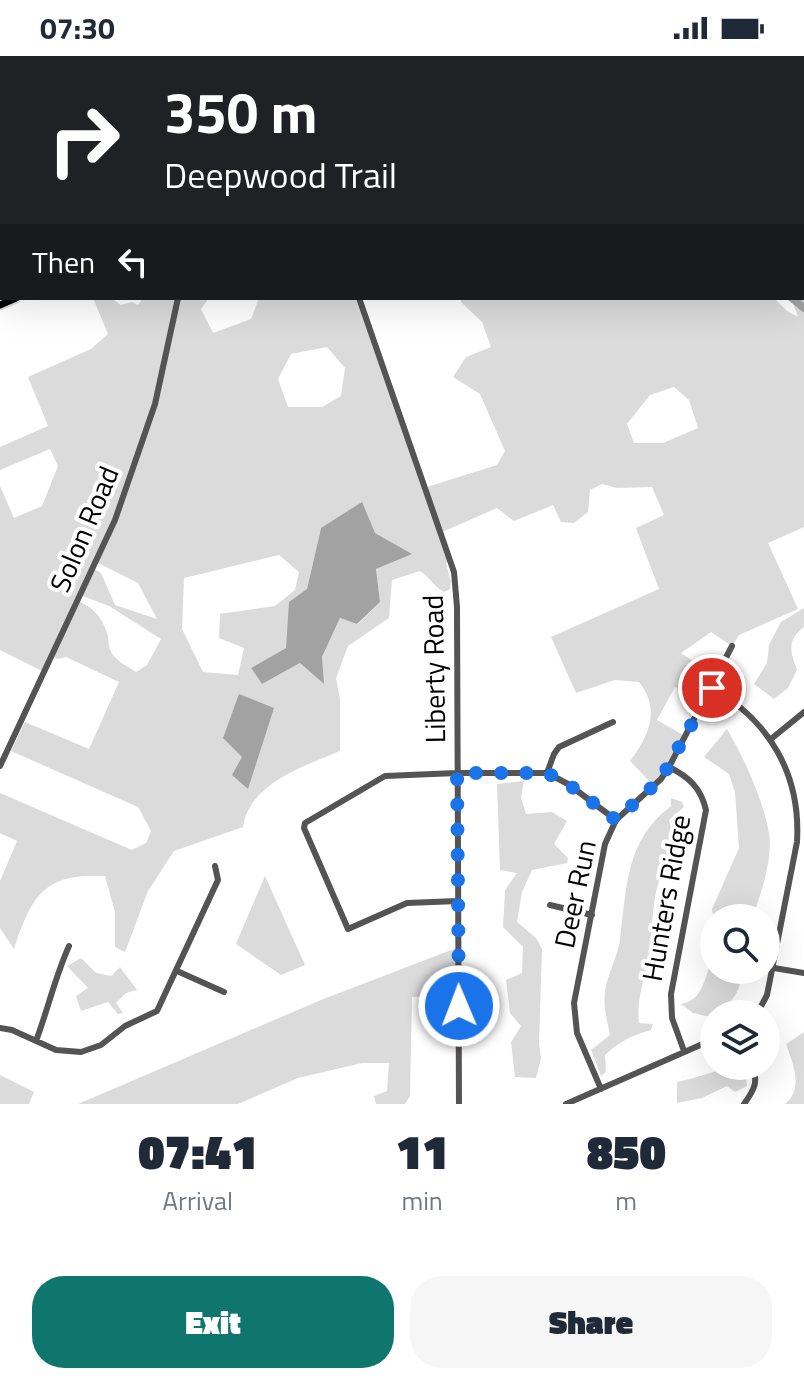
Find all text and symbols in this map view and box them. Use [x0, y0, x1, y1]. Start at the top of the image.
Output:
text: 07:30 [40, 5, 115, 51]
text: 350 m [164, 70, 317, 155]
icon: right [32, 88, 136, 192]
text: Deepwood Trail [164, 147, 397, 202]
text: Then [32, 239, 95, 285]
icon: left [111, 240, 155, 284]
street label: Solon Road [38, 459, 129, 598]
street label: Liberty Road [411, 595, 456, 743]
pin [678, 654, 746, 722]
icon: arrive [690, 666, 734, 710]
street label: Hunters Ridge [630, 811, 701, 985]
street label: Deer Run [542, 836, 607, 952]
map controls [700, 904, 780, 1080]
button: search [700, 904, 780, 984]
position arrow [417, 964, 501, 1048]
button: layers [700, 1000, 780, 1080]
text: 07:41 [138, 1115, 258, 1188]
text: 11 [396, 1115, 449, 1188]
text: 850 [587, 1115, 666, 1188]
text: Arrival [163, 1181, 233, 1220]
text: min [401, 1181, 443, 1220]
text: m [615, 1181, 637, 1220]
button: Exit [32, 1276, 394, 1368]
button: Share [410, 1276, 772, 1368]

